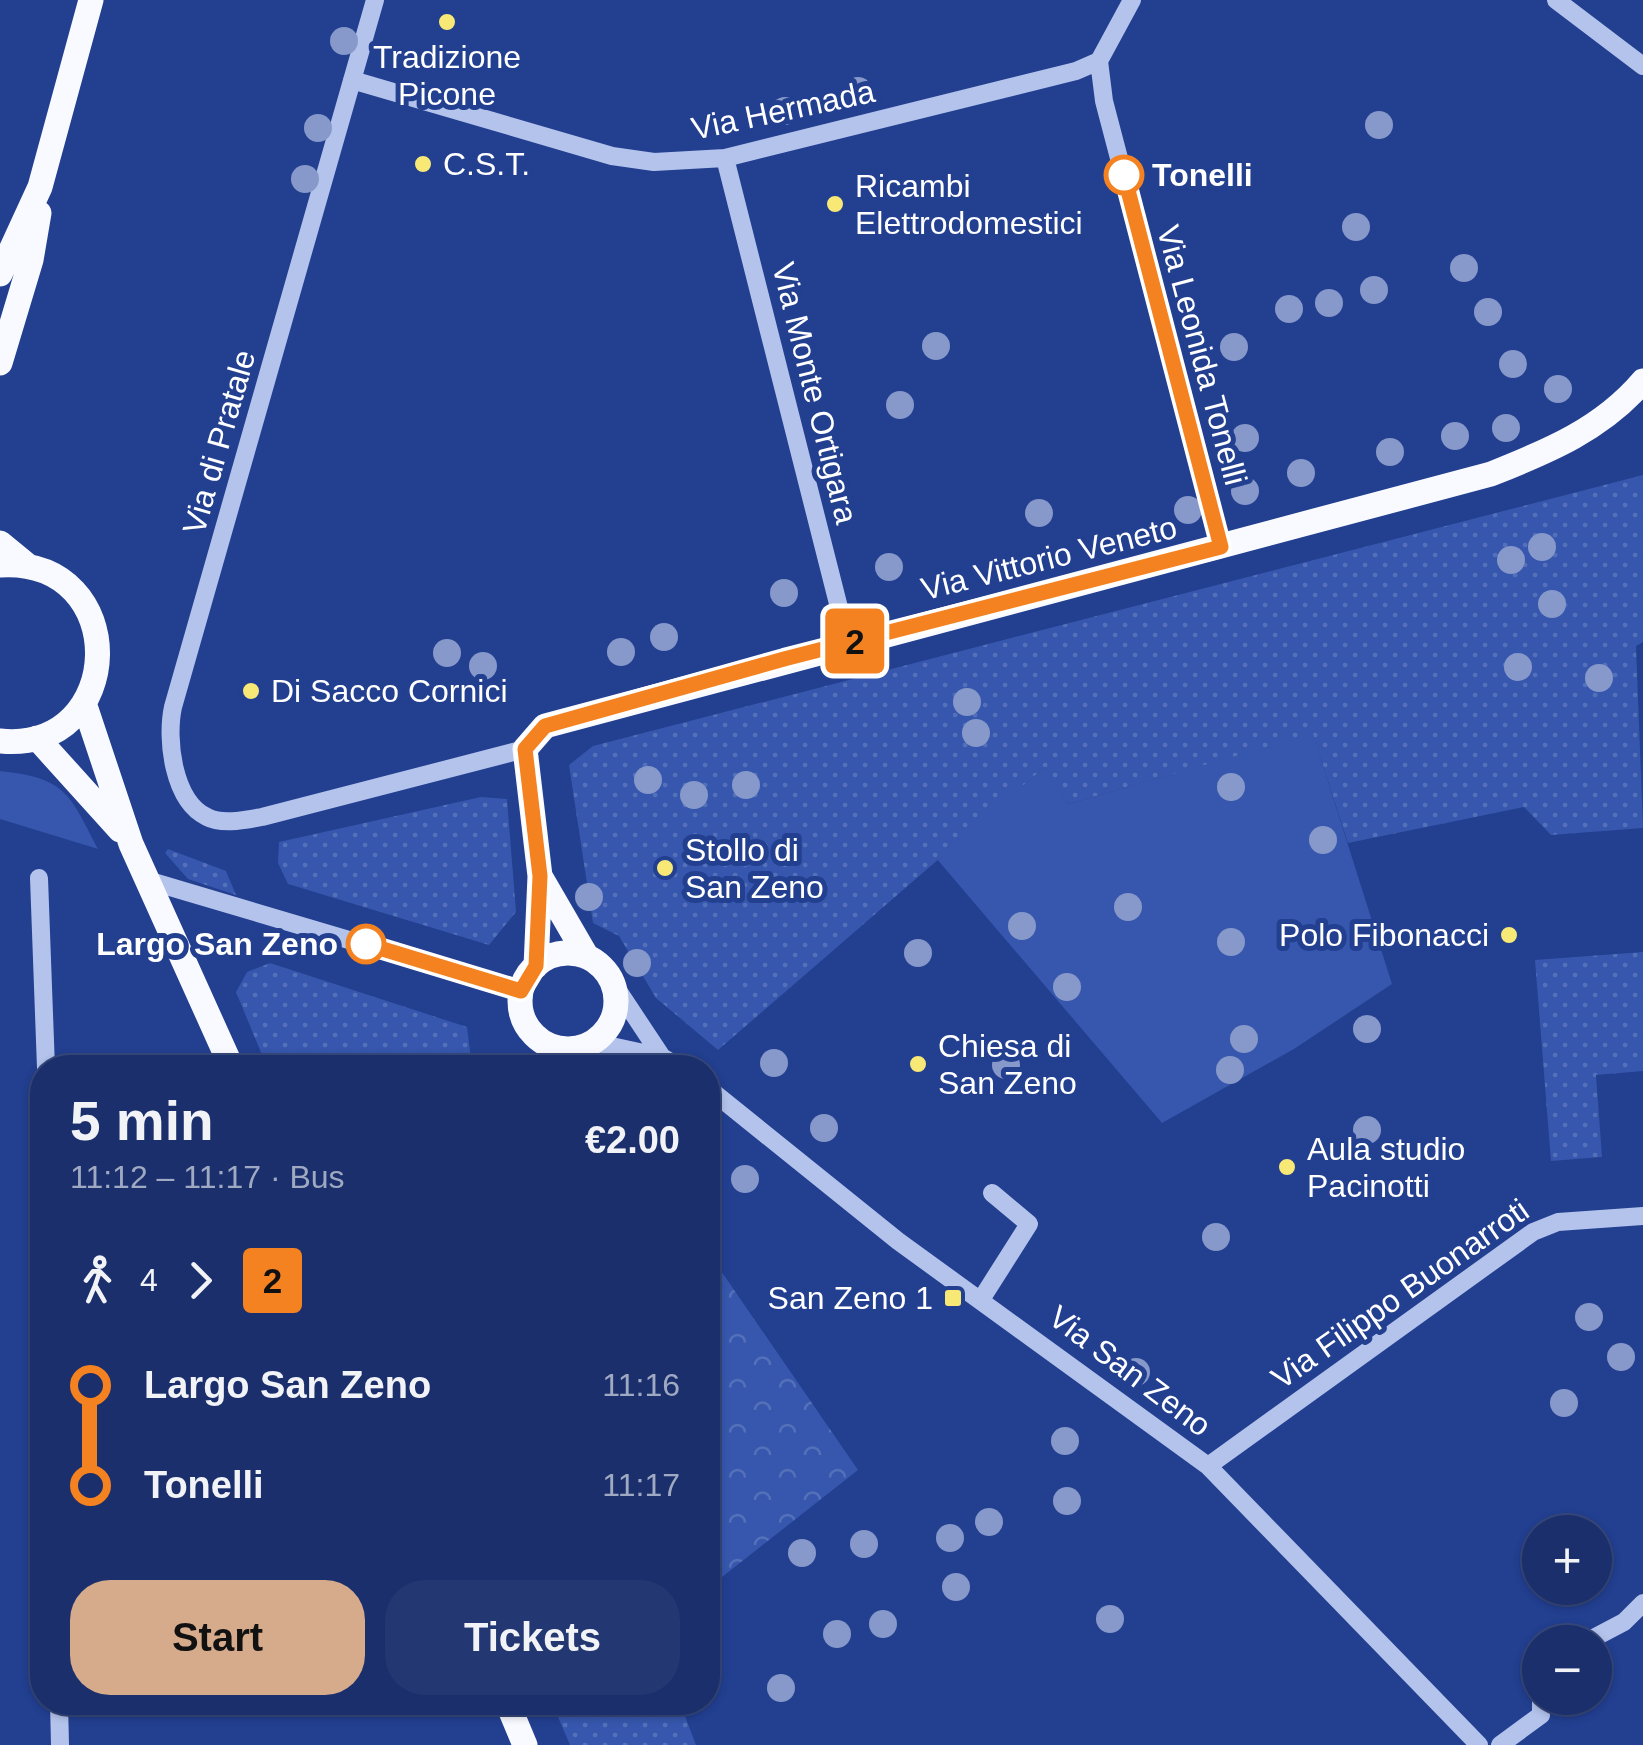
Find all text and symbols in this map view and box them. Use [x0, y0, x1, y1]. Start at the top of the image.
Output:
marker: Tradizione Picone [436, 11, 458, 33]
place label: Tradizione Picone [373, 39, 521, 112]
street label: Via Hermada [688, 73, 878, 147]
place label: C.S.T. [443, 146, 530, 182]
marker: C.S.T. [412, 153, 434, 175]
marker: Tonelli [1105, 156, 1143, 194]
place label: Tonelli [1152, 157, 1253, 193]
place label: Ricambi Elettrodomestici [855, 168, 1083, 241]
marker: Ricambi Elettrodomestici [824, 193, 846, 215]
street label: Via Leonida Tonelli [1150, 221, 1254, 489]
street label: Via Monte Ortigara [765, 259, 865, 528]
street label: Via di Pratale [176, 346, 262, 538]
street label: Via Vittorio Veneto [917, 509, 1181, 607]
line badge: 2 [822, 608, 888, 674]
text: 2 [845, 622, 865, 661]
place label: Di Sacco Cornici [271, 673, 508, 709]
marker: Di Sacco Cornici [240, 680, 262, 702]
place label: Stollo di San Zeno [685, 832, 824, 905]
marker: Stollo di San Zeno [654, 857, 676, 879]
place label: Polo Fibonacci [1279, 917, 1489, 953]
marker: Polo Fibonacci [1498, 924, 1520, 946]
marker: Largo San Zeno [347, 925, 385, 963]
place label: Largo San Zeno [96, 926, 338, 962]
place label: Chiesa di San Zeno [938, 1028, 1077, 1101]
marker: Chiesa di San Zeno [907, 1053, 929, 1075]
text: 5 min [70, 1090, 214, 1152]
text: €2.00 [585, 1119, 680, 1161]
place label: Aula studio Pacinotti [1307, 1131, 1465, 1204]
marker: Aula studio Pacinotti [1276, 1156, 1298, 1178]
text: 11:12 – 11:17 · Bus [70, 1159, 345, 1195]
street label: Via Filippo Buonarroti [1265, 1192, 1535, 1396]
icon: walk [70, 1253, 125, 1308]
icon: forward [173, 1253, 228, 1308]
text: 2 [263, 1261, 282, 1300]
text: 4 [140, 1262, 158, 1298]
place label: San Zeno 1 [768, 1280, 933, 1316]
marker: San Zeno 1 [942, 1287, 964, 1309]
street label: Via San Zeno [1042, 1298, 1218, 1444]
text: Largo San Zeno [144, 1364, 431, 1406]
text: 11:16 [602, 1367, 680, 1403]
text: Tonelli [144, 1464, 264, 1506]
text: 11:17 [602, 1467, 680, 1503]
map controls [1522, 1515, 1612, 1715]
button: + [1522, 1515, 1612, 1605]
button: Start [70, 1580, 365, 1695]
button: Tickets [385, 1580, 680, 1695]
button: − [1522, 1625, 1612, 1715]

